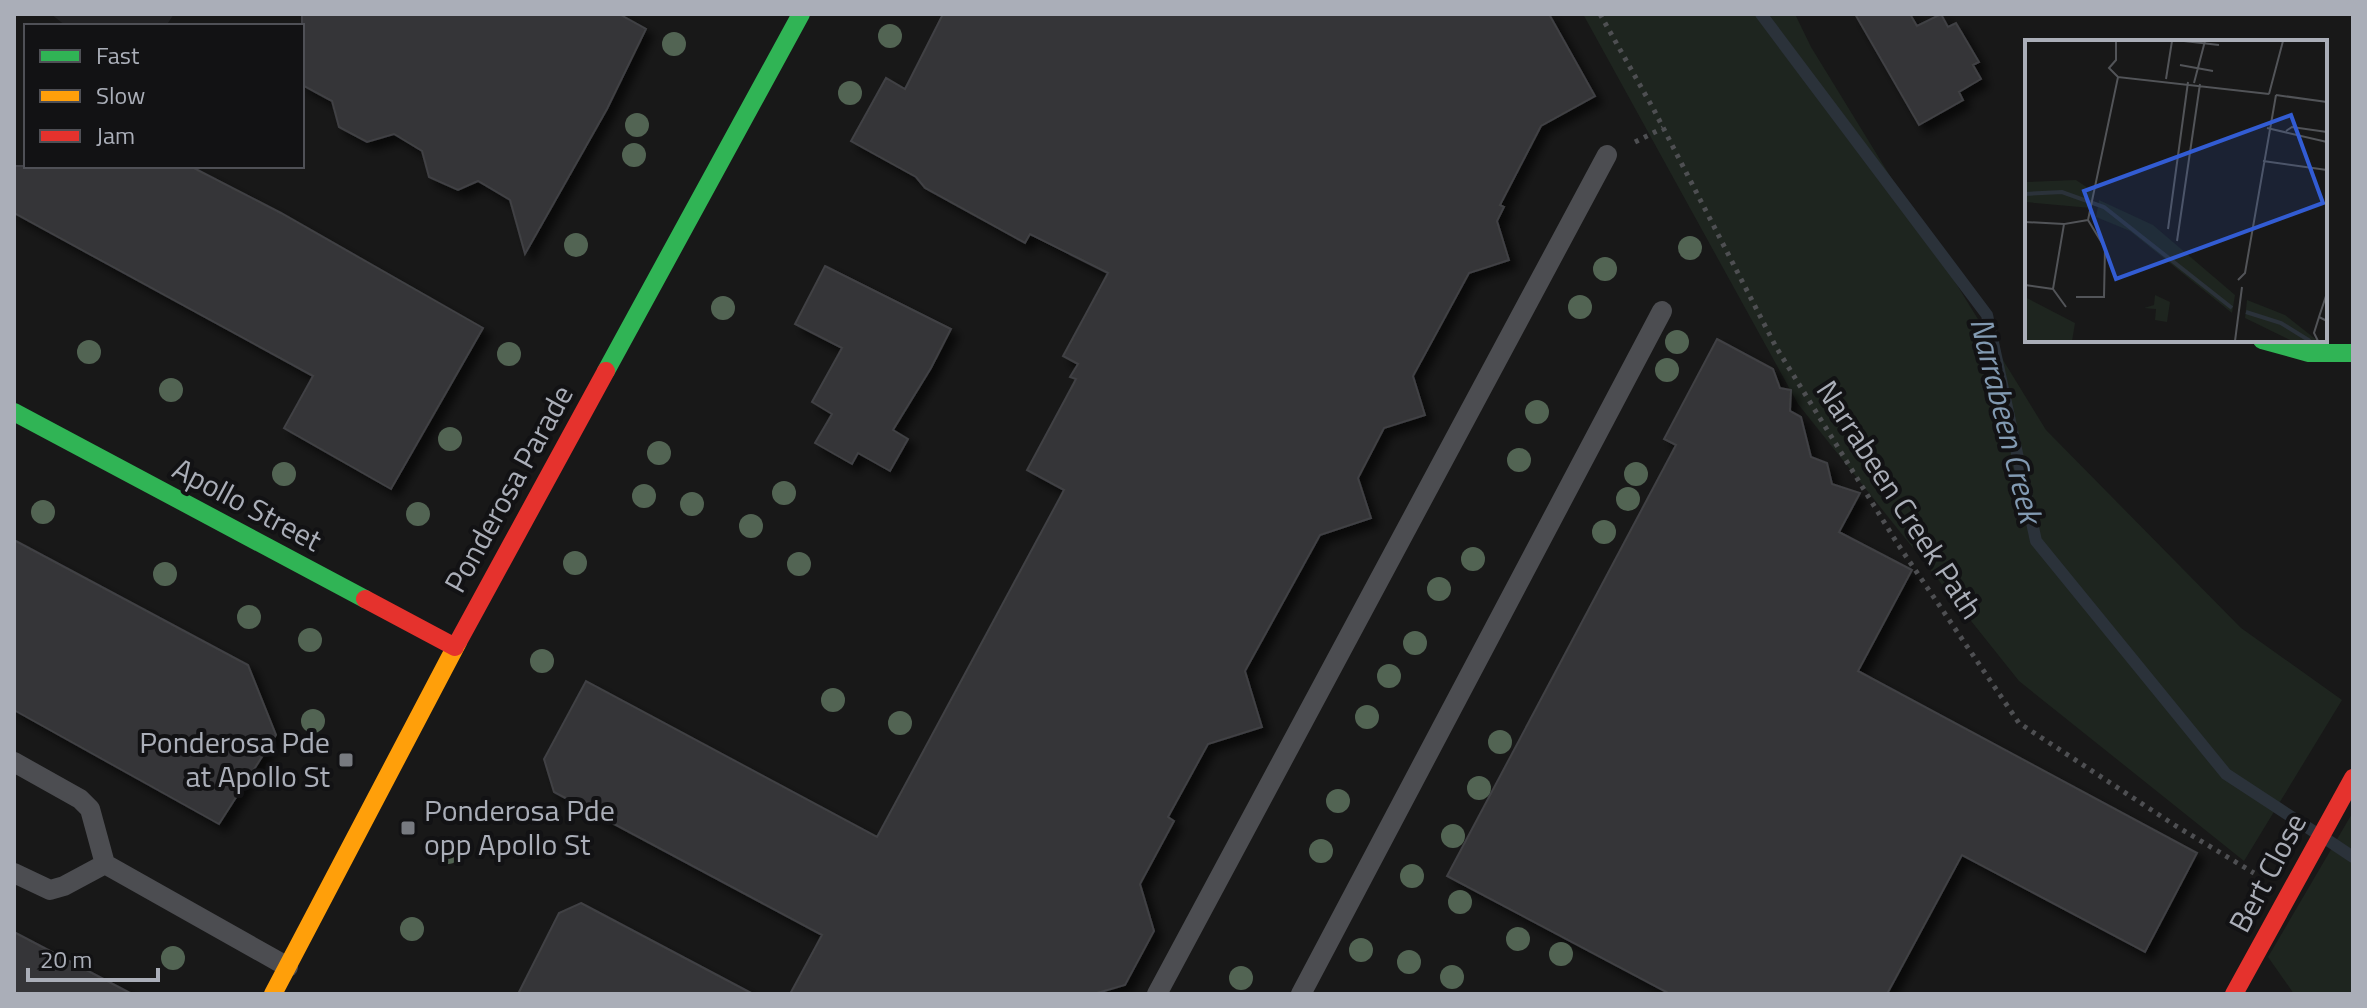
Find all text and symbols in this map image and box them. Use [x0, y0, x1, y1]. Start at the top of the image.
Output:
legend [24, 24, 304, 168]
text: Fast [96, 37, 140, 73]
inset map [2025, 40, 2327, 342]
text: Slow [96, 77, 145, 113]
text: Jam [96, 117, 135, 153]
water label: Narrabeen Creek [1958, 312, 2057, 531]
street label: Narrabeen Creek Path [1805, 371, 1994, 628]
street label: Ponderosa Parade [432, 376, 584, 601]
street label: Apollo Street [165, 446, 331, 563]
place label: Ponderosa Pde at Apollo St [139, 719, 330, 799]
marker: Ponderosa Pde at Apollo St [337, 751, 355, 769]
place label: Ponderosa Pde opp Apollo St [424, 787, 615, 867]
street label: Bert Close [2216, 805, 2318, 940]
marker: Ponderosa Pde opp Apollo St [399, 819, 417, 837]
scale bar [28, 932, 158, 982]
text: 20 m [40, 941, 92, 977]

